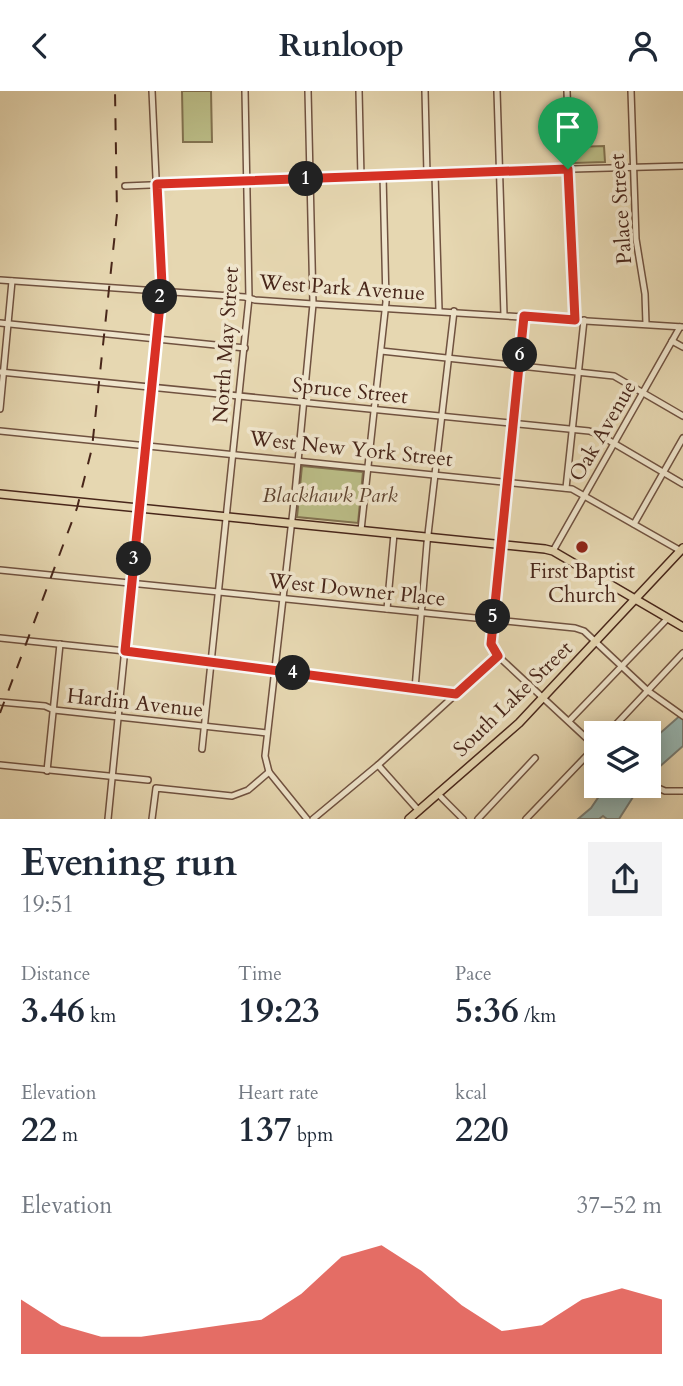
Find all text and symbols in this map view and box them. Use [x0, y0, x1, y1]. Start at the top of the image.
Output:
text: Runloop [279, 24, 404, 68]
icon: back [21, 27, 59, 65]
icon: person [624, 27, 662, 65]
pin [538, 97, 598, 169]
icon: arrive [549, 108, 587, 146]
street label: Palace Street [603, 152, 639, 265]
pin: 1 [288, 161, 324, 197]
text: 1 [301, 165, 310, 191]
street label: North May Street [206, 265, 246, 424]
street label: West Park Avenue [257, 268, 426, 308]
pin: 2 [142, 279, 178, 315]
text: 2 [155, 283, 164, 309]
pin: 6 [503, 337, 538, 373]
text: 6 [515, 341, 524, 367]
street label: Spruce Street [291, 371, 410, 412]
street label: Oak Avenue [562, 375, 644, 487]
street label: West New York Street [247, 424, 454, 474]
park label: Blackhawk Park [262, 481, 398, 510]
marker: First Baptist Church [574, 539, 590, 555]
pin: 3 [116, 541, 152, 577]
text: 3 [129, 545, 138, 571]
place label: First Baptist Church [529, 557, 635, 610]
street label: West Downer Place [266, 566, 447, 614]
pin: 5 [476, 599, 510, 635]
text: 5 [488, 603, 497, 629]
street label: South Lake Street [447, 634, 579, 764]
pin: 4 [276, 655, 310, 691]
text: 4 [288, 659, 297, 685]
street label: Hardin Avenue [65, 681, 205, 725]
map controls [584, 721, 661, 798]
button: layers [584, 721, 661, 798]
text: Evening run [21, 837, 237, 889]
button: share [588, 842, 662, 916]
text: 19:51 [21, 889, 74, 920]
text: Distance [21, 961, 90, 987]
text: Time [238, 961, 282, 987]
text: Pace [455, 961, 492, 987]
text: 3.46 [21, 987, 85, 1035]
text: 19:23 [238, 987, 320, 1035]
text: 5:36 [455, 987, 519, 1035]
text: km [85, 1003, 116, 1029]
text: /km [519, 1003, 556, 1029]
text: Elevation [21, 1080, 96, 1106]
text: Heart rate [238, 1080, 319, 1106]
text: kcal [455, 1080, 487, 1106]
text: 22 [21, 1106, 57, 1154]
text: 137 [238, 1106, 292, 1154]
text: 220 [455, 1106, 509, 1154]
text: m [57, 1122, 78, 1148]
text: bpm [292, 1122, 333, 1148]
text: Elevation [21, 1190, 112, 1221]
text: 37–52 m [577, 1190, 662, 1221]

